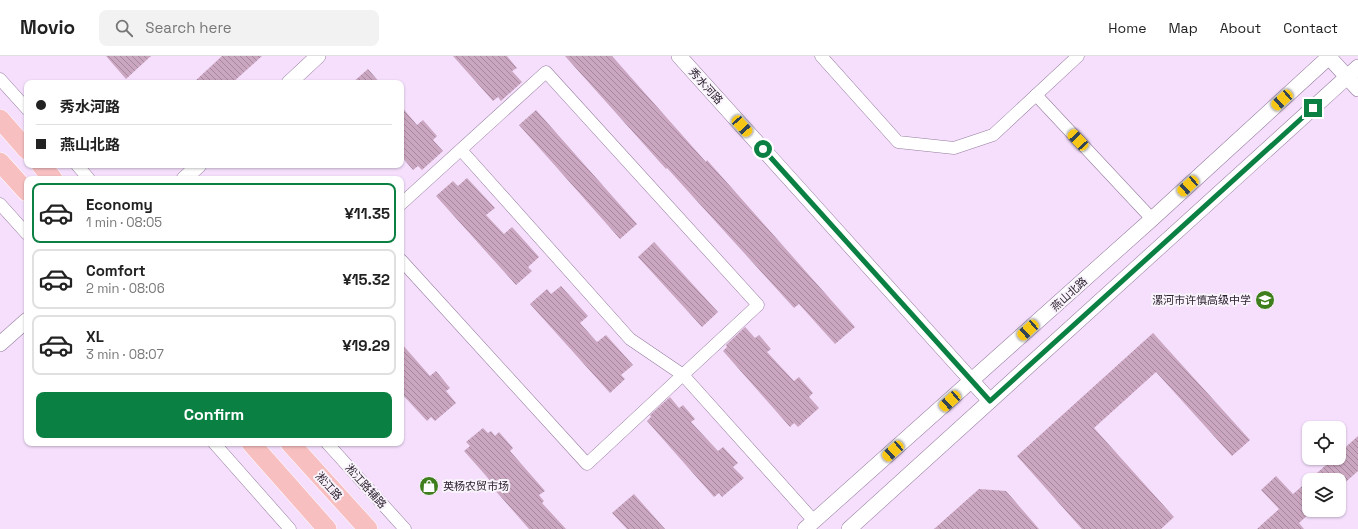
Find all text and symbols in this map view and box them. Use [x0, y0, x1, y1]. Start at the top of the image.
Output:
search box [99, 10, 379, 46]
text: Movio [20, 15, 75, 40]
icon: search [113, 17, 135, 39]
text: Search here [145, 18, 232, 37]
text: Home [1108, 19, 1146, 37]
text: Map [1168, 19, 1198, 37]
text: About [1220, 19, 1261, 37]
text: Contact [1283, 19, 1338, 37]
street label: 秀水河路 [686, 65, 726, 107]
car [1269, 88, 1295, 112]
text: 秀水河路 [60, 97, 120, 116]
route end [1304, 99, 1322, 117]
car [730, 113, 754, 139]
car [1065, 127, 1091, 153]
text: 燕山北路 [60, 135, 120, 154]
route start [754, 140, 772, 158]
car [1175, 174, 1201, 198]
icon: car [38, 195, 74, 231]
text: Economy [86, 195, 153, 214]
text: ¥11.35 [345, 204, 390, 223]
text: 1 min · 08:05 [86, 214, 162, 231]
icon: car [38, 261, 74, 297]
text: Comfort [86, 261, 146, 280]
text: ¥15.32 [342, 270, 390, 289]
street label: 燕山北路 [1048, 274, 1090, 314]
text: 2 min · 08:06 [86, 280, 165, 297]
school or university icon: 漯河市许慎高级中学 [1254, 289, 1276, 311]
place label: 漯河市许慎高级中学 [1152, 293, 1251, 307]
car [1015, 318, 1041, 342]
icon: car [38, 327, 74, 363]
text: XL [86, 327, 104, 346]
text: ¥19.29 [342, 336, 390, 355]
text: 3 min · 08:07 [86, 346, 164, 363]
car [937, 389, 963, 413]
button: Confirm [36, 392, 392, 438]
map controls [1302, 421, 1346, 517]
button: locate [1302, 421, 1346, 465]
car [880, 439, 906, 463]
street label: 淞江路辅路 [342, 461, 390, 511]
street label: 淞江路 [313, 469, 345, 503]
button: layers [1302, 473, 1346, 517]
shop icon: 英杨农贸市场 [418, 475, 440, 497]
place label: 英杨农贸市场 [443, 479, 509, 493]

